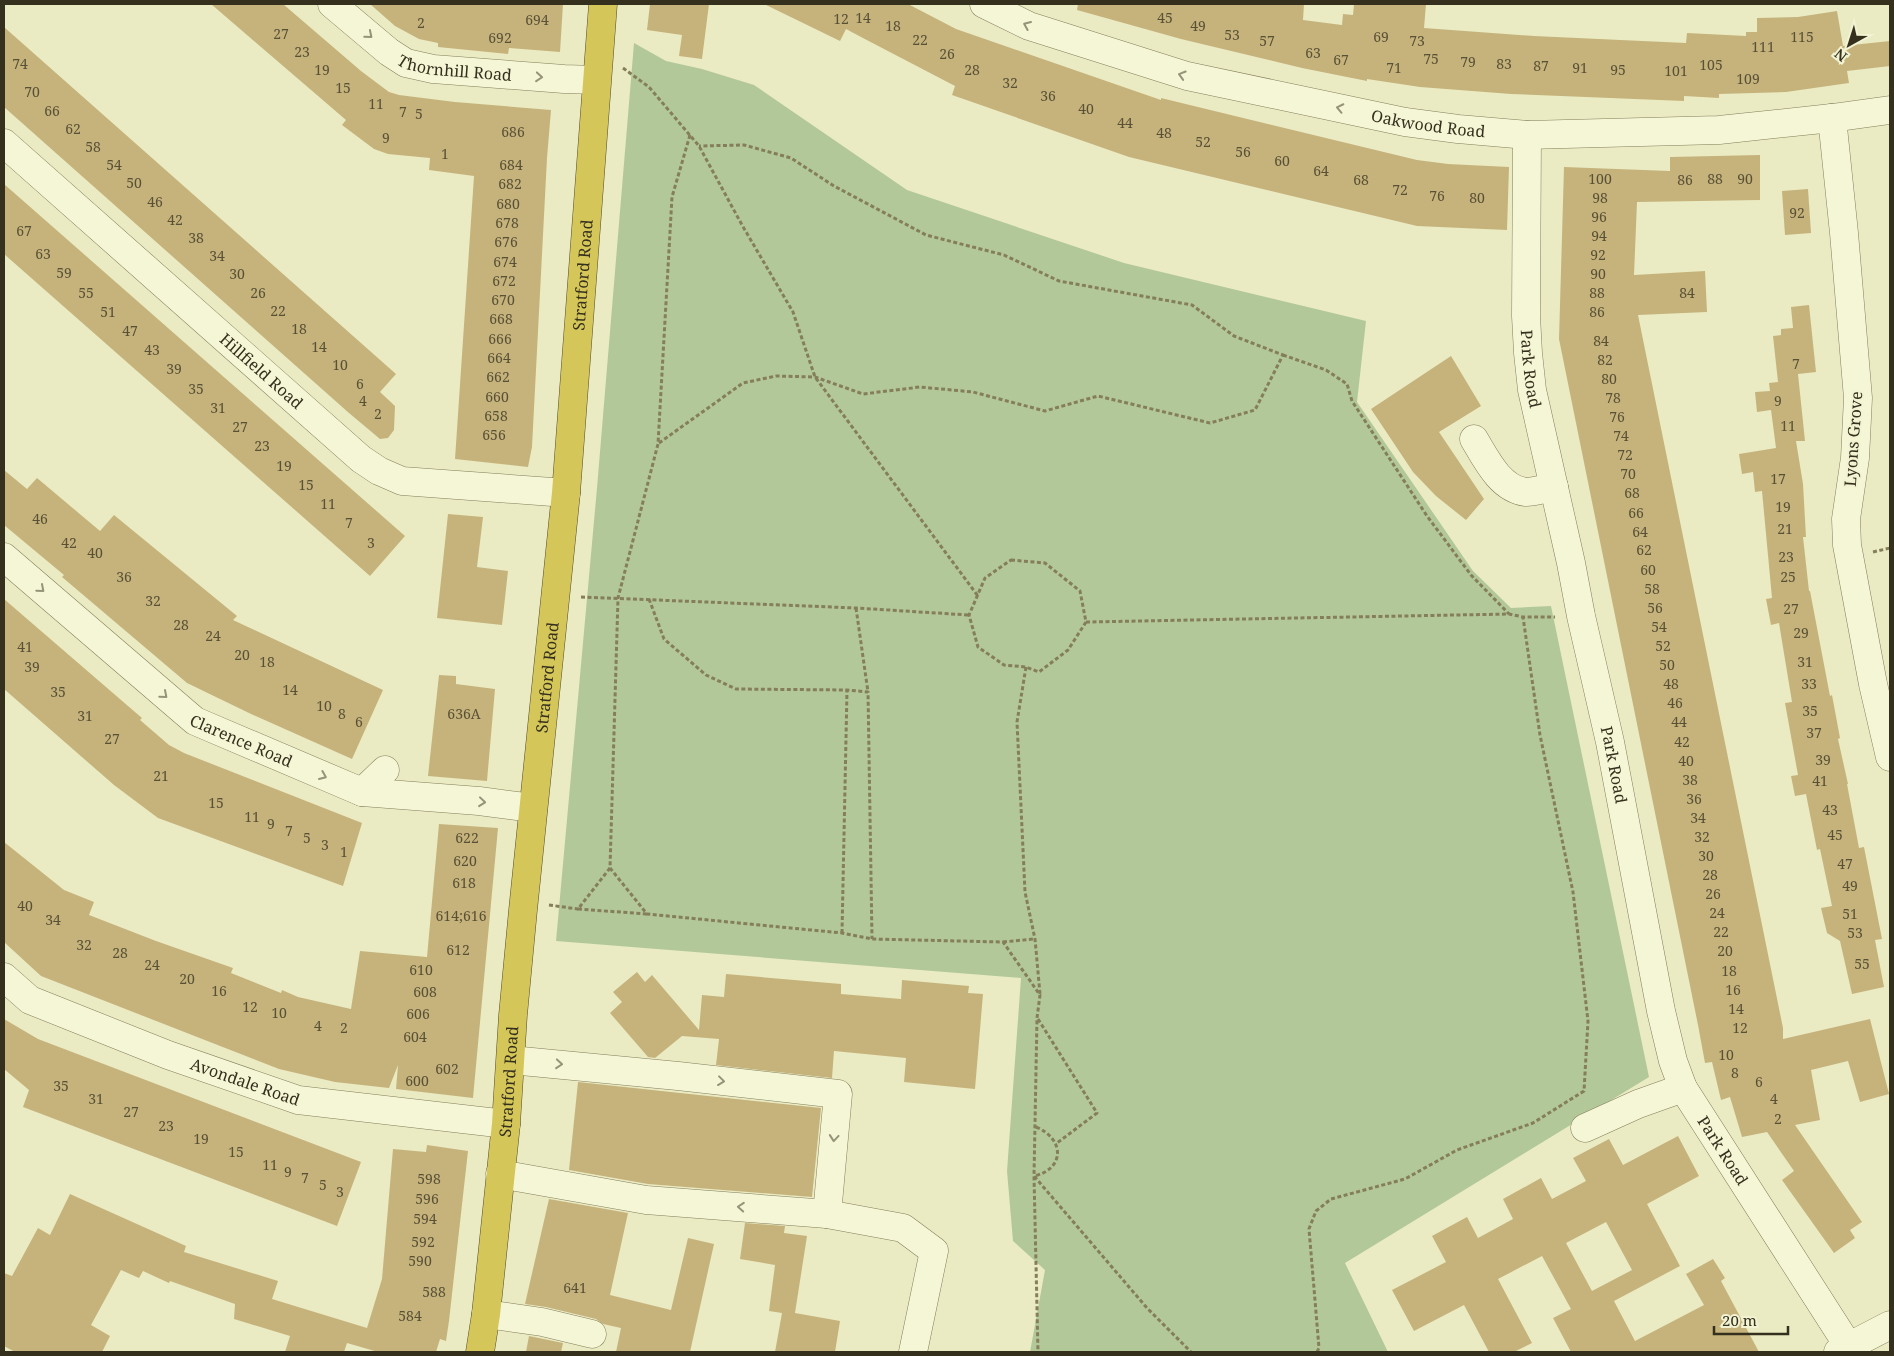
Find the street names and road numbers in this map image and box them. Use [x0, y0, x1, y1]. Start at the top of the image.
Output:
street label: Thornhill Road [393, 49, 513, 86]
street label: Oakwood Road [1369, 104, 1487, 142]
street label: Stratford Road [567, 218, 598, 331]
street label: Hillfield Road [215, 328, 308, 414]
street label: Park Road [1516, 329, 1547, 410]
street label: Lyons Grove [1839, 391, 1867, 487]
street label: Stratford Road [530, 621, 564, 734]
street label: Clarence Road [187, 709, 296, 772]
street label: Park Road [1596, 724, 1632, 805]
street label: Stratford Road [494, 1025, 523, 1138]
street label: Avondale Road [188, 1053, 303, 1111]
street label: Park Road [1693, 1112, 1754, 1189]

